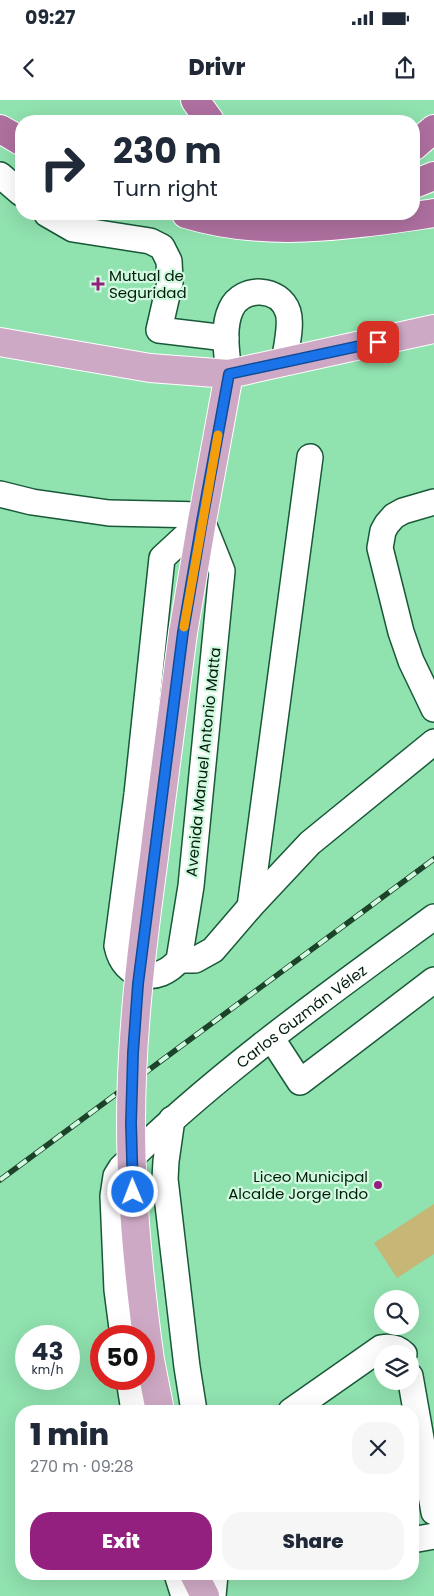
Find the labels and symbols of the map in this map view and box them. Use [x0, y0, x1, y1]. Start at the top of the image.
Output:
place label: Mutual de Seguridad [109, 265, 187, 303]
marker: Mutual de Seguridad [91, 277, 105, 291]
pin [357, 321, 399, 363]
street label: Avenida Manuel Antonio Matta [181, 646, 225, 878]
street label: Carlos Guzmán Vélez [231, 959, 371, 1073]
position arrow [106, 1165, 158, 1217]
place label: Liceo Municipal Alcalde Jorge Indo [228, 1166, 368, 1204]
marker: Liceo Municipal Alcalde Jorge Indo [372, 1179, 384, 1191]
speed limit sign: 50 [90, 1325, 155, 1390]

